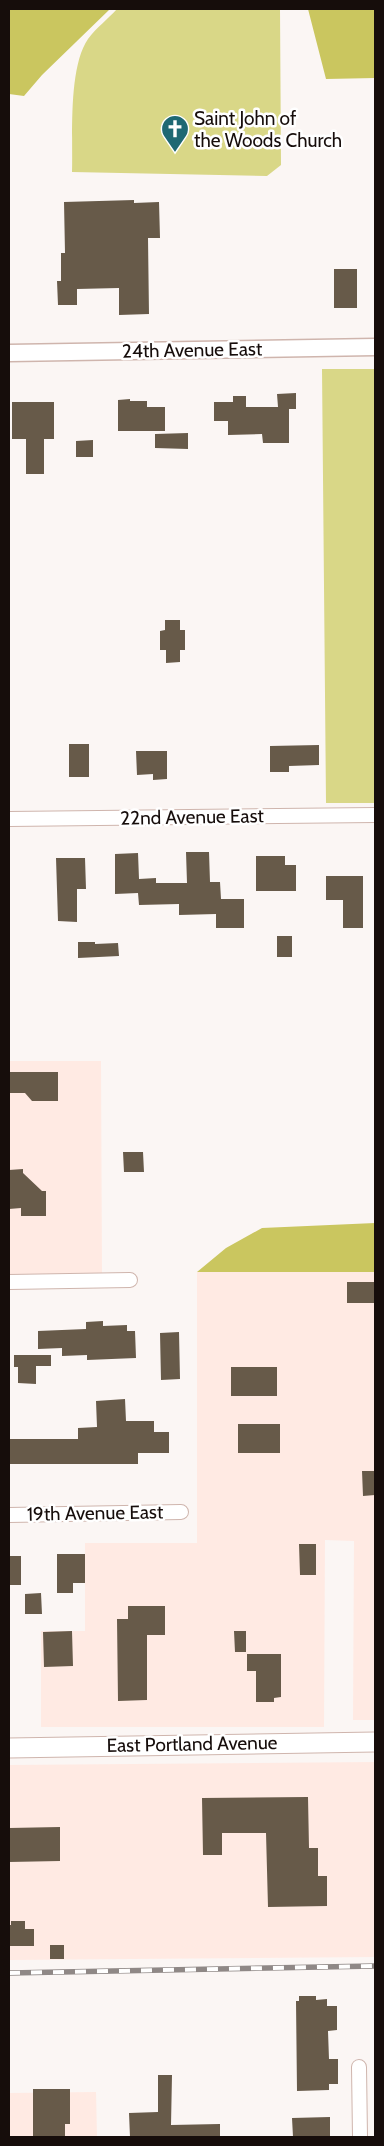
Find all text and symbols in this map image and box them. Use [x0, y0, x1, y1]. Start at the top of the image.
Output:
place label: Saint John of the Woods Church [194, 107, 342, 152]
church icon: Saint John of the Woods Church [160, 114, 190, 153]
street label: 24th Avenue East [122, 337, 263, 363]
street label: 22nd Avenue East [120, 804, 265, 830]
street label: 19th Avenue East [27, 1500, 164, 1526]
street label: East Portland Avenue [106, 1731, 278, 1757]

